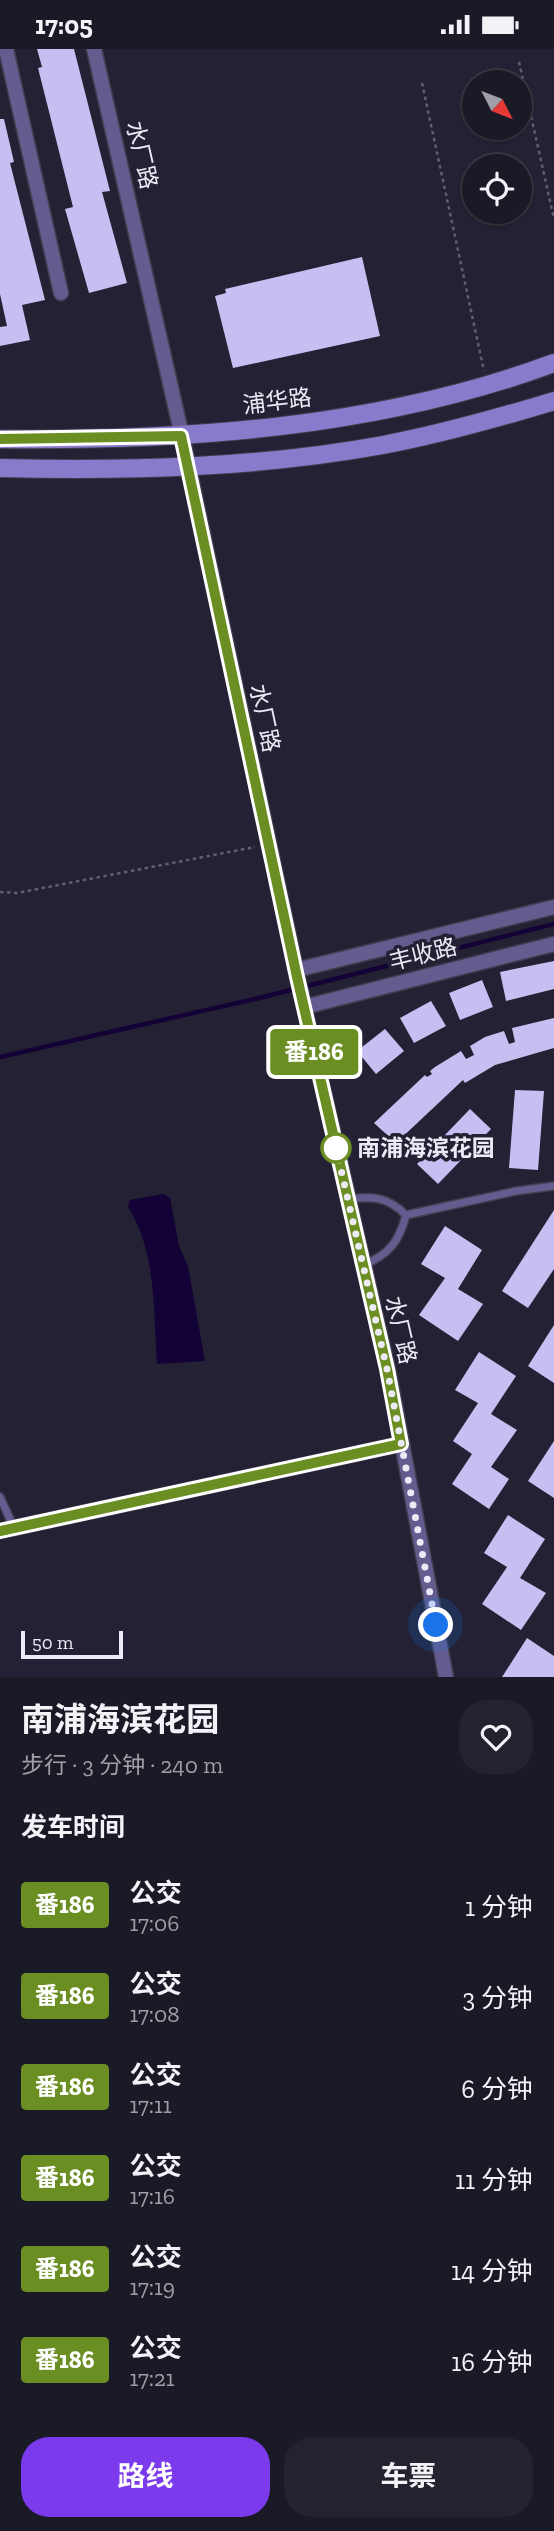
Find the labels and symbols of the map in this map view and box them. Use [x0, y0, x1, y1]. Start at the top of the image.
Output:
north arrow [462, 70, 532, 140]
street label: 水厂路 [121, 118, 163, 192]
street label: 浦华路 [241, 383, 313, 419]
street label: 水厂路 [244, 681, 286, 755]
street label: 丰收路 [386, 932, 460, 976]
line badge: 番186 [265, 1029, 363, 1075]
marker: 南浦海滨花园 [321, 1133, 351, 1163]
place label: 南浦海滨花园 [357, 1134, 495, 1162]
street label: 水厂路 [380, 1293, 422, 1367]
your location [418, 1607, 453, 1642]
scale bar [21, 1628, 122, 1660]

